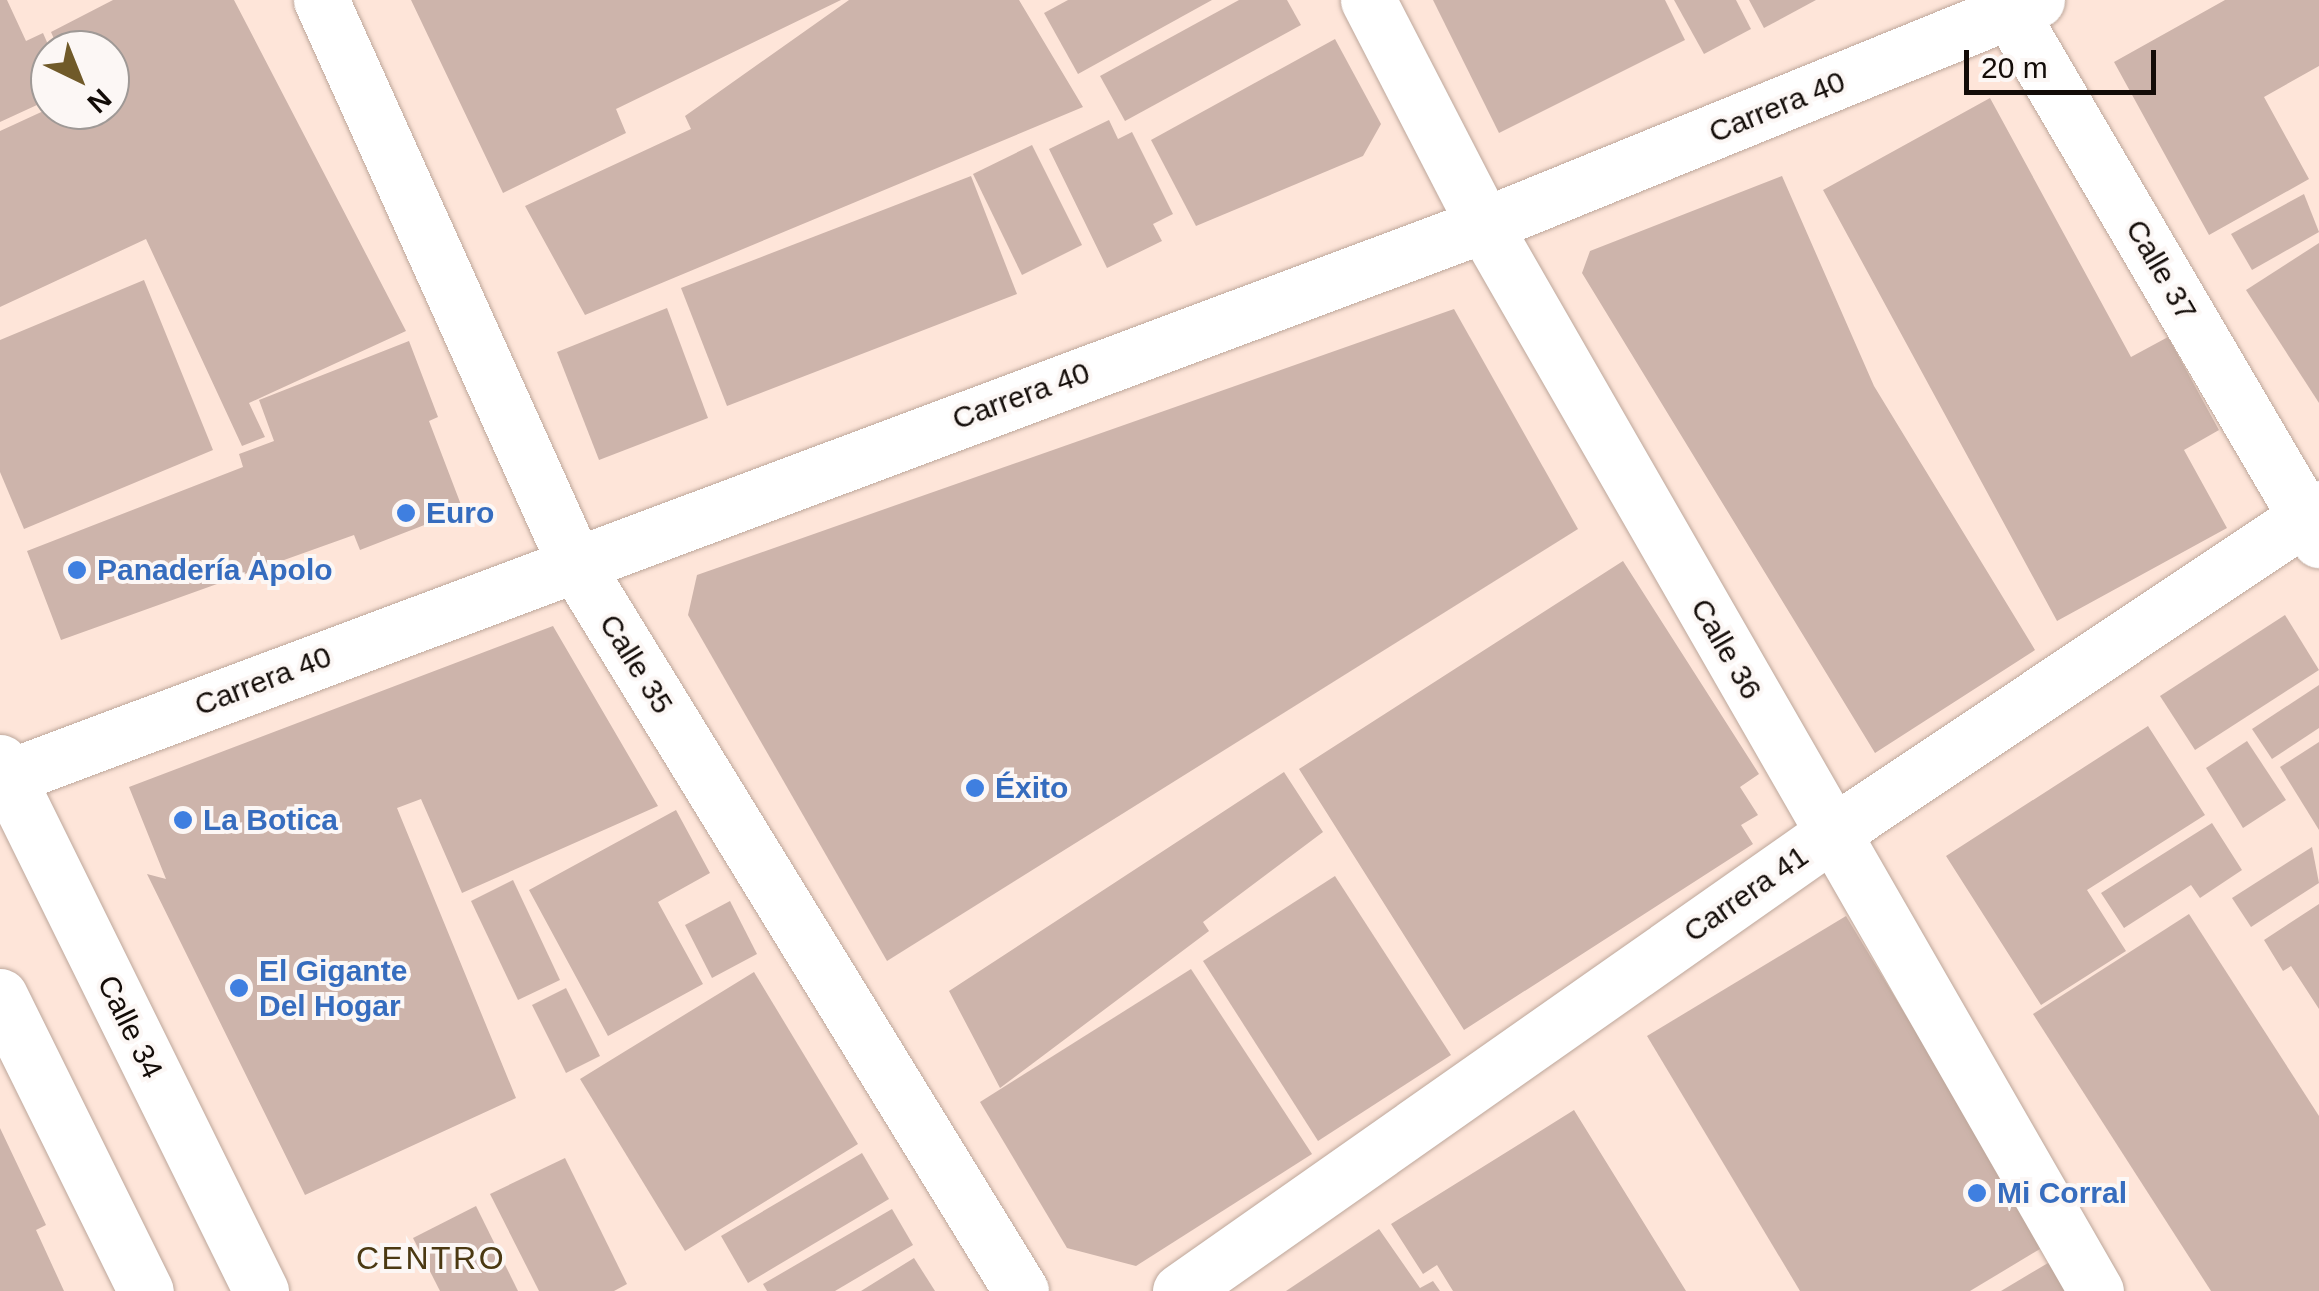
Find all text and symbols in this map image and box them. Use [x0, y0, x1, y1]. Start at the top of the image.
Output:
north arrow [30, 30, 130, 130]
scale bar [1969, 30, 2162, 92]
text: 20 m [1981, 51, 2048, 84]
street label: Carrera 40 [1704, 63, 1850, 151]
text: N [81, 83, 117, 119]
street label: Calle 37 [2118, 213, 2204, 327]
street label: Carrera 40 [947, 355, 1095, 437]
place label: Euro [426, 495, 494, 531]
marker: Euro [395, 502, 417, 524]
place label: Panadería Apolo [97, 552, 334, 588]
marker: Panadería Apolo [66, 559, 88, 581]
street label: Calle 36 [1683, 592, 1769, 706]
street label: Calle 35 [592, 608, 680, 720]
street label: Carrera 40 [190, 639, 336, 723]
place label: Éxito [995, 770, 1068, 806]
marker: Éxito [964, 777, 986, 799]
place label: La Botica [203, 802, 338, 838]
marker: La Botica [172, 809, 194, 831]
street label: Carrera 41 [1677, 838, 1815, 950]
place label: El Gigante Del Hogar [259, 953, 407, 1024]
street label: Calle 34 [90, 970, 170, 1084]
marker: El Gigante Del Hogar [228, 977, 250, 999]
place label: Mi Corral [1997, 1175, 2127, 1211]
marker: Mi Corral [1966, 1182, 1988, 1204]
district label: CENTRO [356, 1239, 506, 1277]

